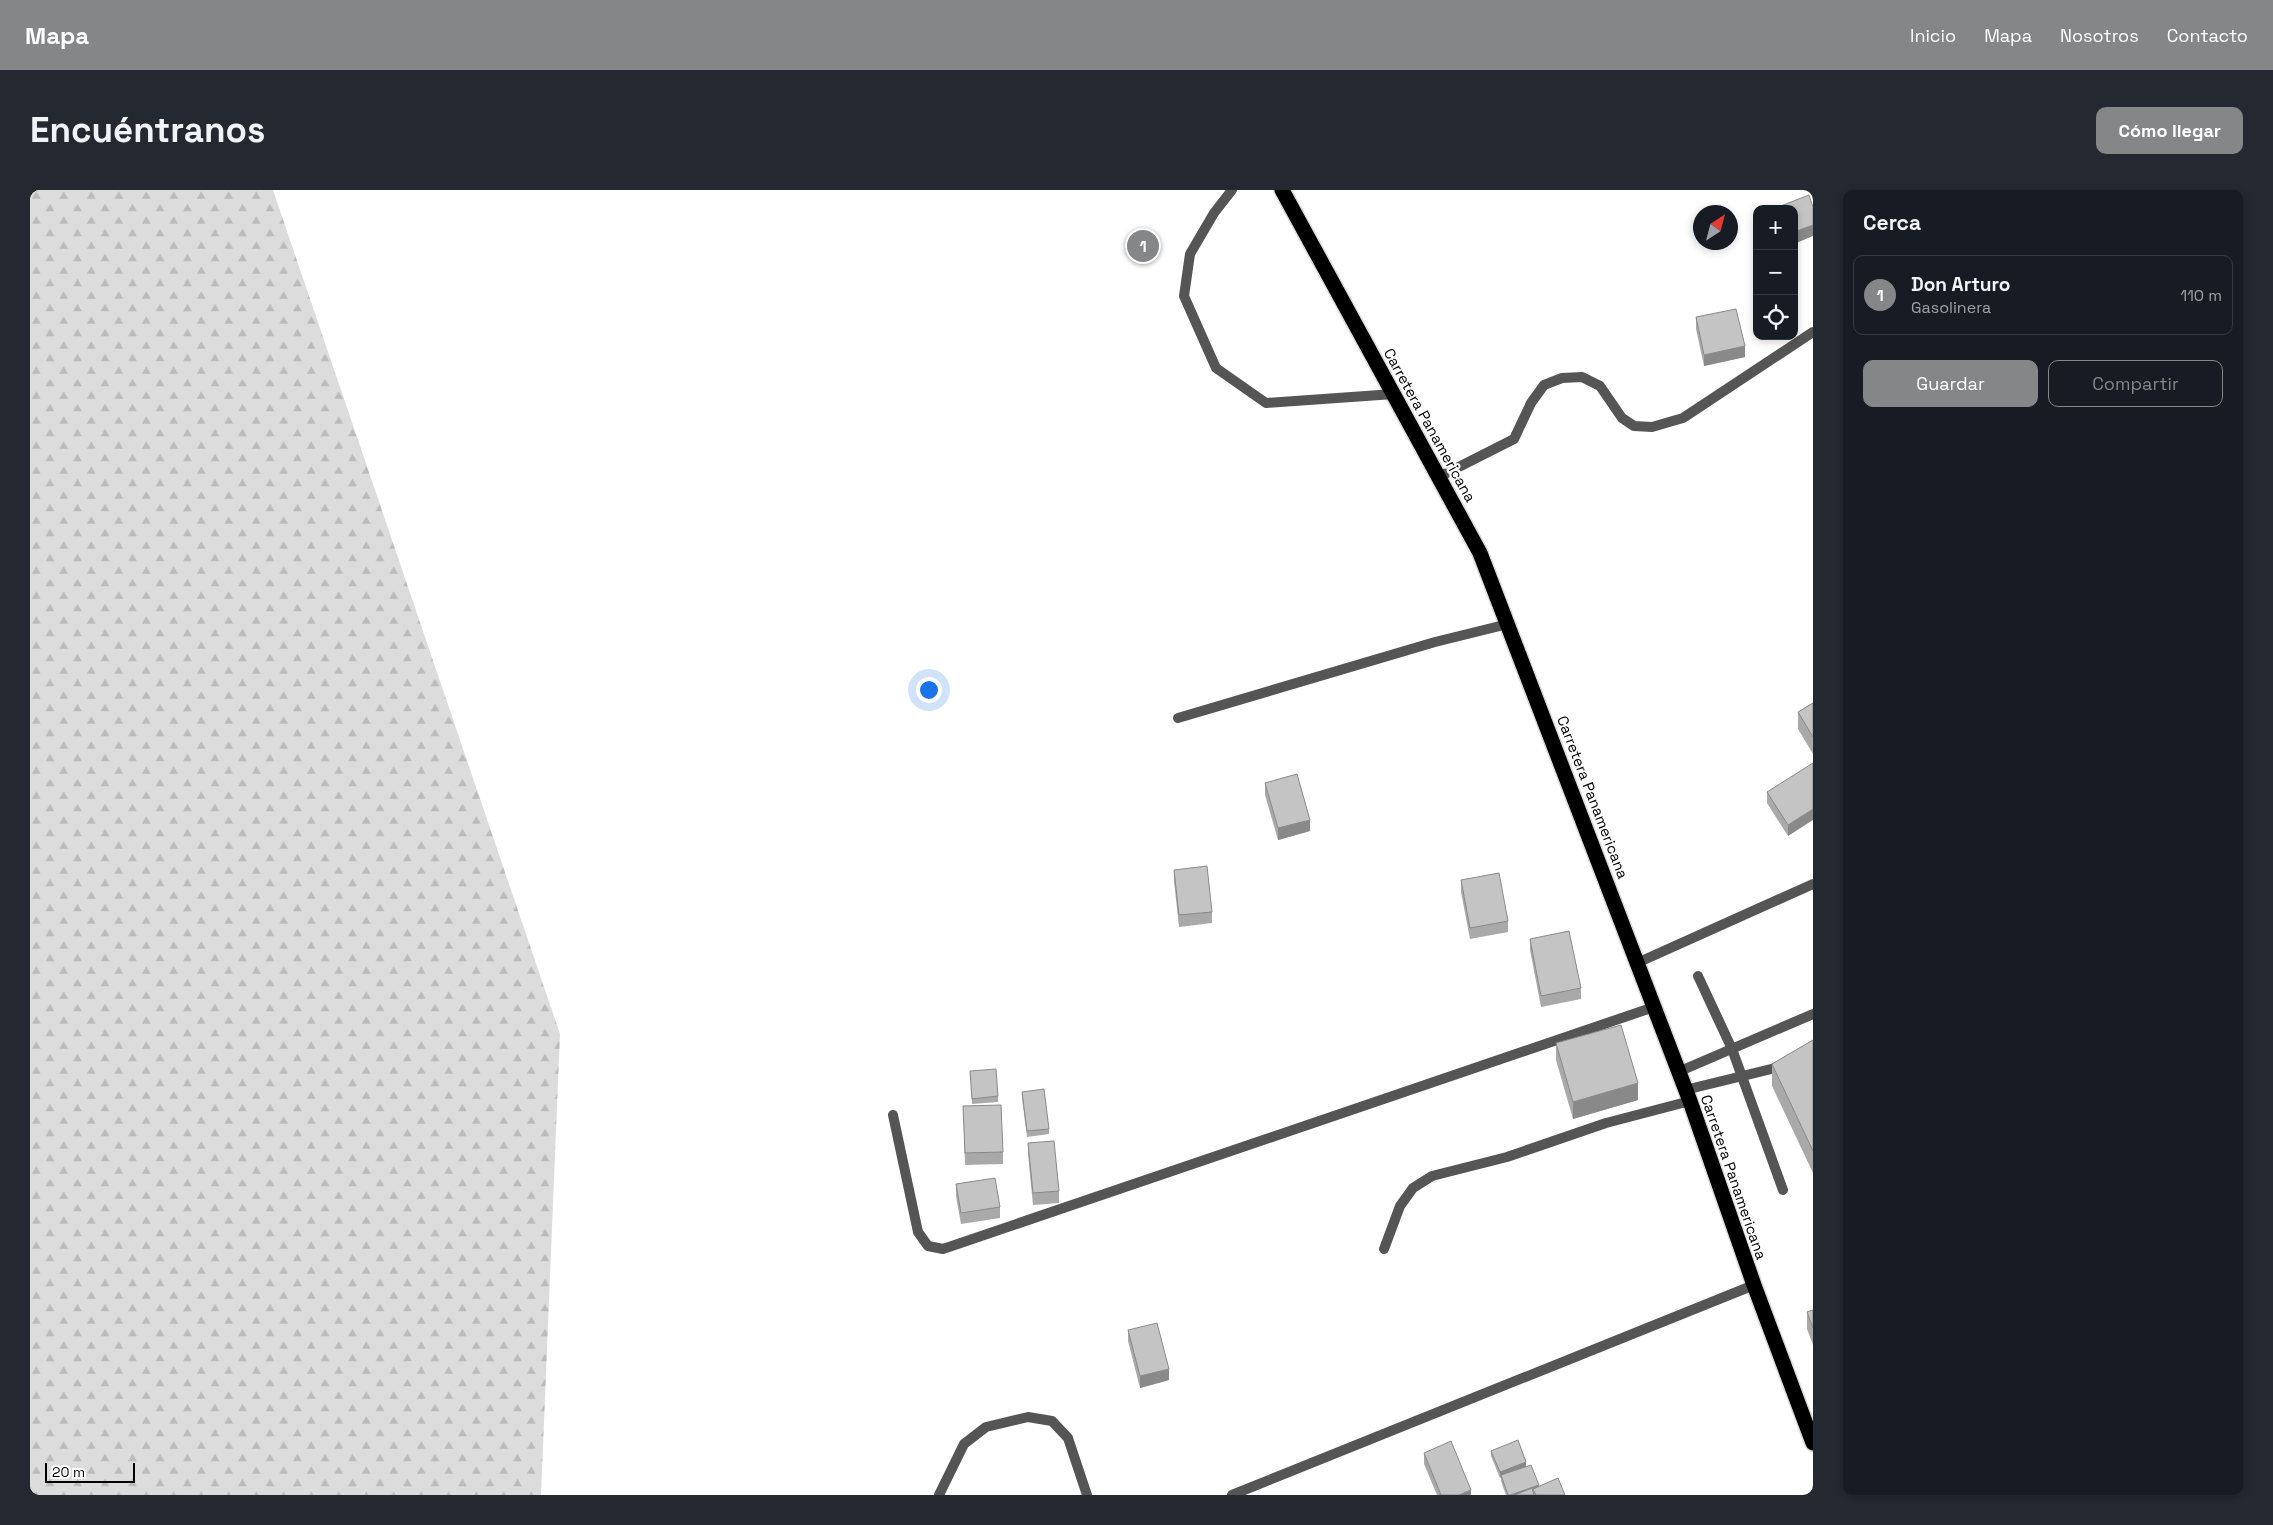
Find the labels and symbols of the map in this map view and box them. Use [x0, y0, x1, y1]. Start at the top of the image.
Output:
north arrow [1693, 205, 1738, 250]
pin: 1 [1127, 227, 1159, 265]
street label: Carretera Panamericana [1380, 345, 1480, 506]
your location [916, 677, 942, 703]
street label: Carretera Panamericana [1553, 713, 1633, 882]
street label: Carretera Panamericana [1697, 1092, 1771, 1262]
scale bar [45, 1460, 135, 1483]

